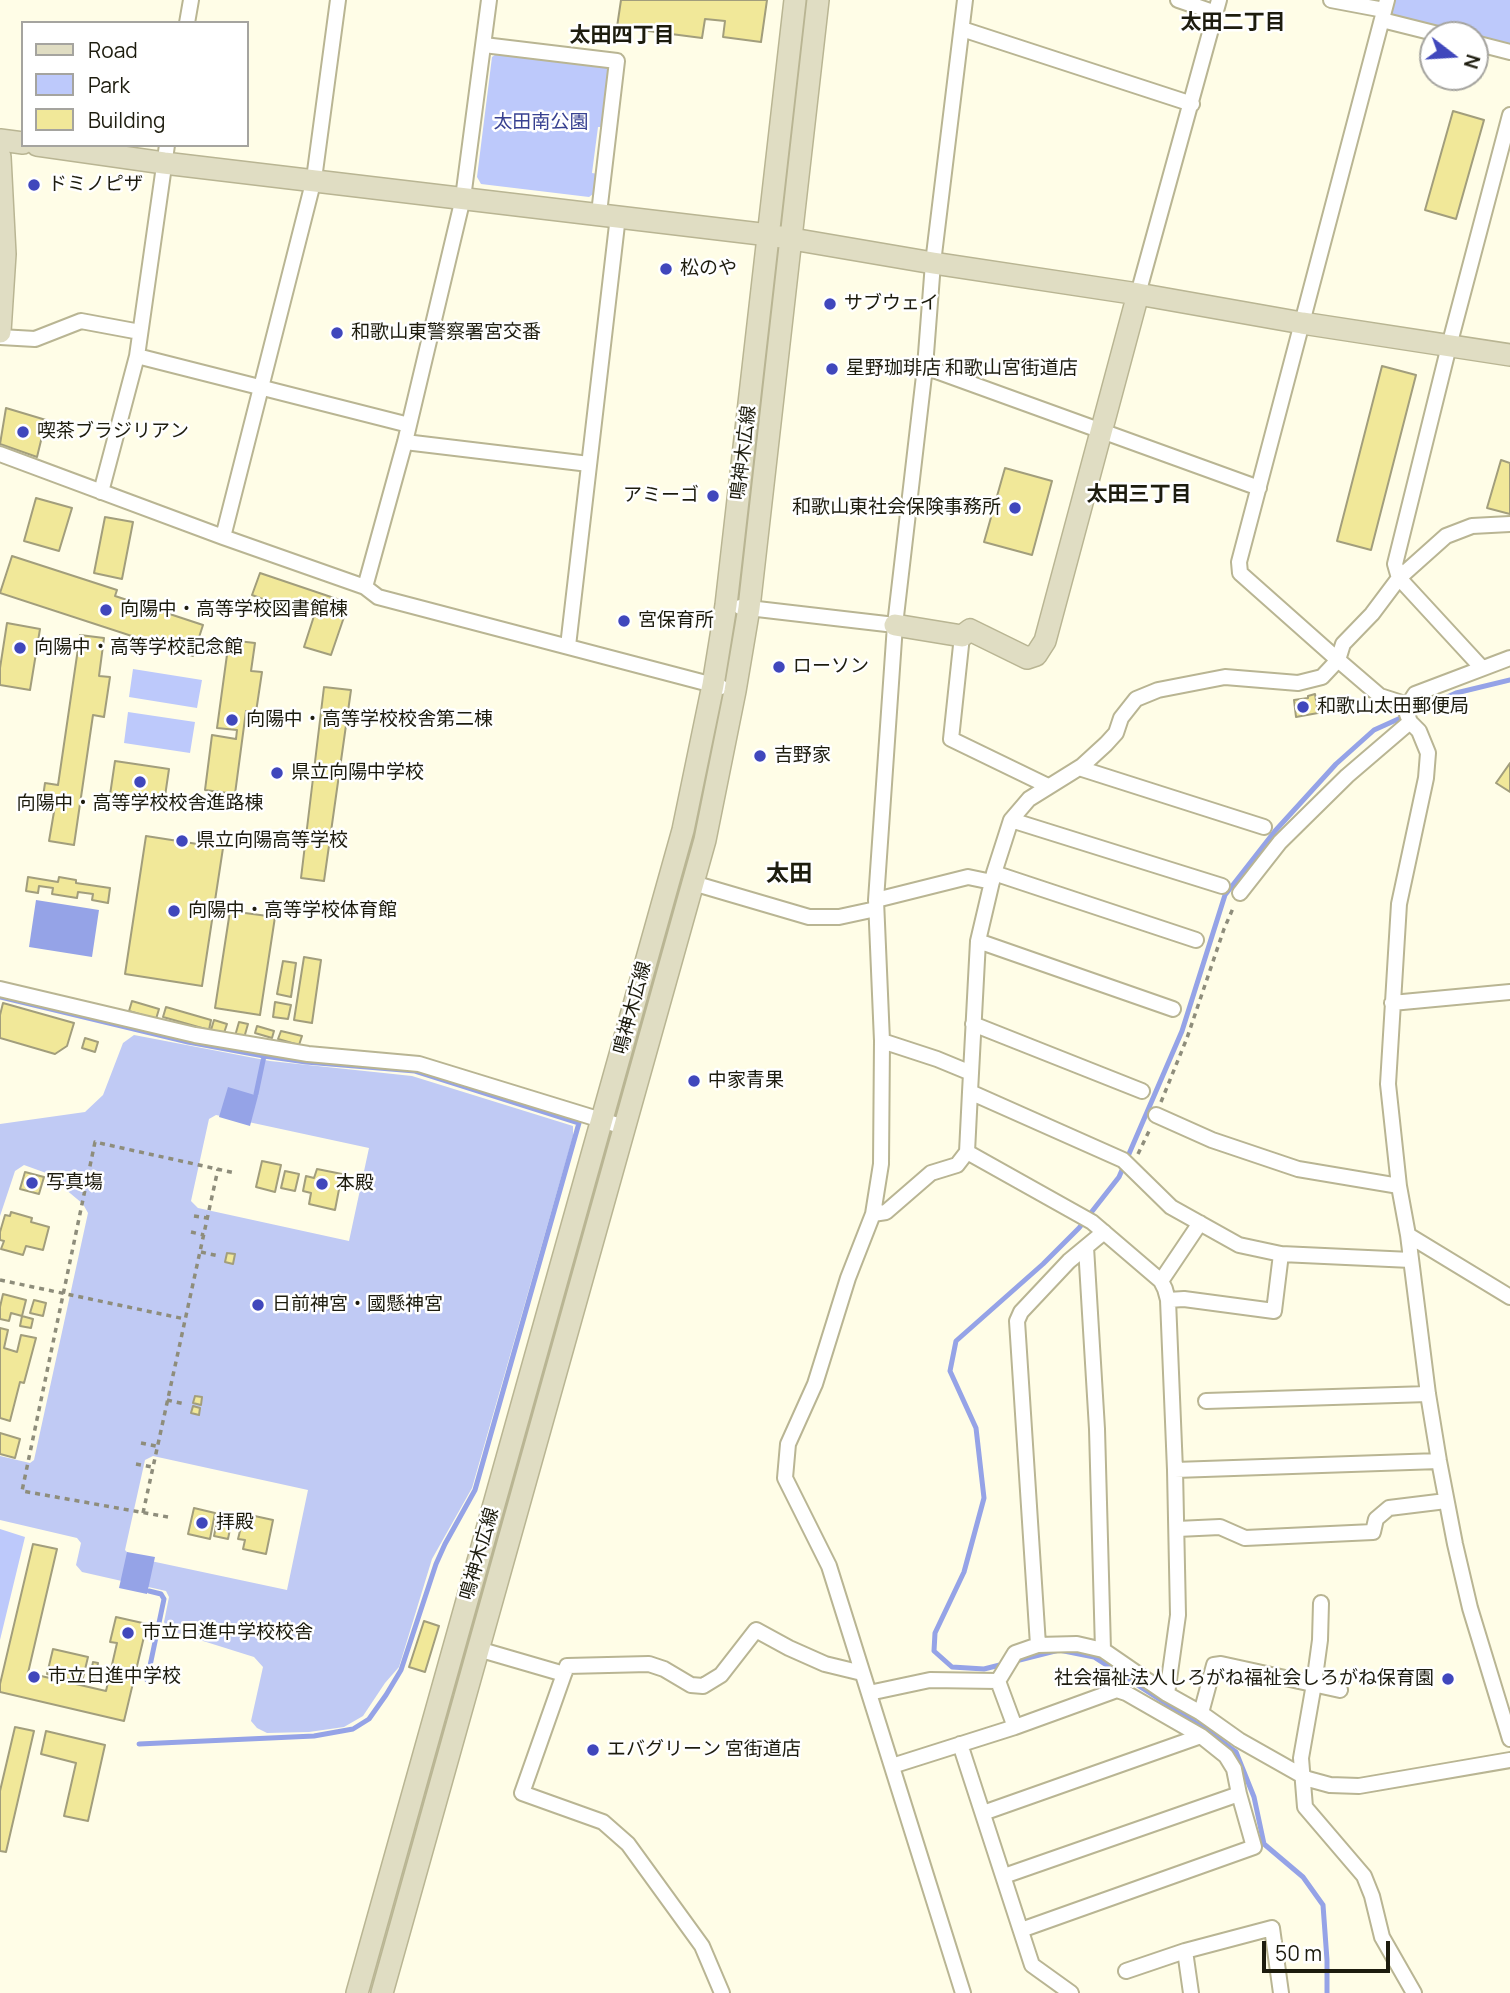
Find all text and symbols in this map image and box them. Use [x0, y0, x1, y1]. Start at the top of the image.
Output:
district label: 太田二丁目 [1181, 10, 1285, 36]
legend [21, 21, 248, 147]
north arrow [1419, 21, 1489, 91]
district label: 太田四丁目 [570, 23, 674, 49]
text: Road [88, 36, 138, 64]
text: N [1458, 51, 1487, 72]
text: Park [88, 71, 130, 99]
text: Building [88, 106, 165, 134]
park label: 太田南公園 [494, 112, 588, 134]
place label: ドミノピザ [48, 174, 143, 196]
marker: ドミノピザ [26, 177, 42, 193]
place label: 松のや [680, 258, 737, 280]
marker: 松のや [658, 261, 674, 277]
place label: サブウェイ [844, 293, 939, 315]
marker: サブウェイ [822, 296, 838, 312]
place label: 和歌山東警察署宮交番 [351, 322, 541, 344]
marker: 和歌山東警察署宮交番 [329, 325, 345, 341]
place label: 星野珈琲店 和歌山宮街道店 [846, 358, 1078, 380]
marker: 星野珈琲店 和歌山宮街道店 [824, 361, 840, 377]
street label: 鳴神木広線 [727, 404, 761, 502]
place label: 喫茶ブラジリアン [37, 421, 189, 443]
marker: 喫茶ブラジリアン [15, 424, 31, 440]
district label: 太田三丁目 [1087, 482, 1191, 508]
place label: アミーゴ [623, 485, 699, 507]
marker: アミーゴ [705, 488, 721, 504]
place label: 和歌山東社会保険事務所 [792, 497, 1001, 519]
marker: 和歌山東社会保険事務所 [1007, 500, 1023, 516]
place label: 向陽中・高等学校図書館棟 [120, 599, 348, 621]
marker: 向陽中・高等学校図書館棟 [98, 602, 114, 618]
place label: 宮保育所 [638, 610, 714, 632]
marker: 宮保育所 [616, 613, 632, 629]
place label: 向陽中・高等学校記念館 [34, 637, 243, 659]
marker: 向陽中・高等学校記念館 [12, 640, 28, 656]
place label: ローソン [793, 656, 869, 678]
marker: ローソン [771, 659, 787, 675]
place label: 和歌山太田郵便局 [1317, 696, 1469, 718]
marker: 和歌山太田郵便局 [1295, 699, 1311, 715]
place label: 向陽中・高等学校校舎第二棟 [246, 709, 493, 731]
marker: 向陽中・高等学校校舎第二棟 [224, 712, 240, 728]
place label: 吉野家 [774, 745, 831, 767]
marker: 吉野家 [752, 748, 768, 764]
place label: 県立向陽中学校 [291, 762, 424, 784]
marker: 県立向陽中学校 [269, 765, 285, 781]
marker: 向陽中・高等学校校舎進路棟 [132, 774, 148, 790]
place label: 向陽中・高等学校校舎進路棟 [17, 793, 263, 815]
place label: 県立向陽高等学校 [196, 830, 348, 852]
marker: 県立向陽高等学校 [174, 833, 190, 849]
district label: 太田 [766, 861, 812, 889]
place label: 向陽中・高等学校体育館 [188, 900, 397, 922]
marker: 向陽中・高等学校体育館 [166, 903, 182, 919]
street label: 鳴神木広線 [610, 959, 656, 1057]
place label: 中家青果 [708, 1070, 784, 1092]
marker: 中家青果 [686, 1073, 702, 1089]
place label: 写真塲 [46, 1172, 103, 1194]
place label: 本殿 [336, 1173, 374, 1195]
marker: 写真塲 [24, 1175, 40, 1191]
marker: 本殿 [314, 1176, 330, 1192]
place label: 日前神宮・國懸神宮 [272, 1294, 443, 1316]
marker: 日前神宮・國懸神宮 [250, 1297, 266, 1313]
street label: 鳴神木広線 [456, 1505, 504, 1603]
place label: 拝殿 [216, 1512, 254, 1534]
marker: 拝殿 [194, 1515, 210, 1531]
place label: 市立日進中学校校舎 [142, 1622, 313, 1644]
marker: 市立日進中学校校舎 [120, 1625, 136, 1641]
place label: 市立日進中学校 [48, 1666, 181, 1688]
place label: 社会福祉法人しろがね福祉会しろがね保育園 [1054, 1668, 1434, 1690]
marker: 市立日進中学校 [26, 1669, 42, 1685]
marker: 社会福祉法人しろがね福祉会しろがね保育園 [1440, 1671, 1456, 1687]
place label: エバグリーン 宮街道店 [607, 1739, 801, 1761]
marker: エバグリーン 宮街道店 [585, 1742, 601, 1758]
scale bar [1265, 1926, 1393, 1970]
text: 50 m [1275, 1939, 1322, 1967]

